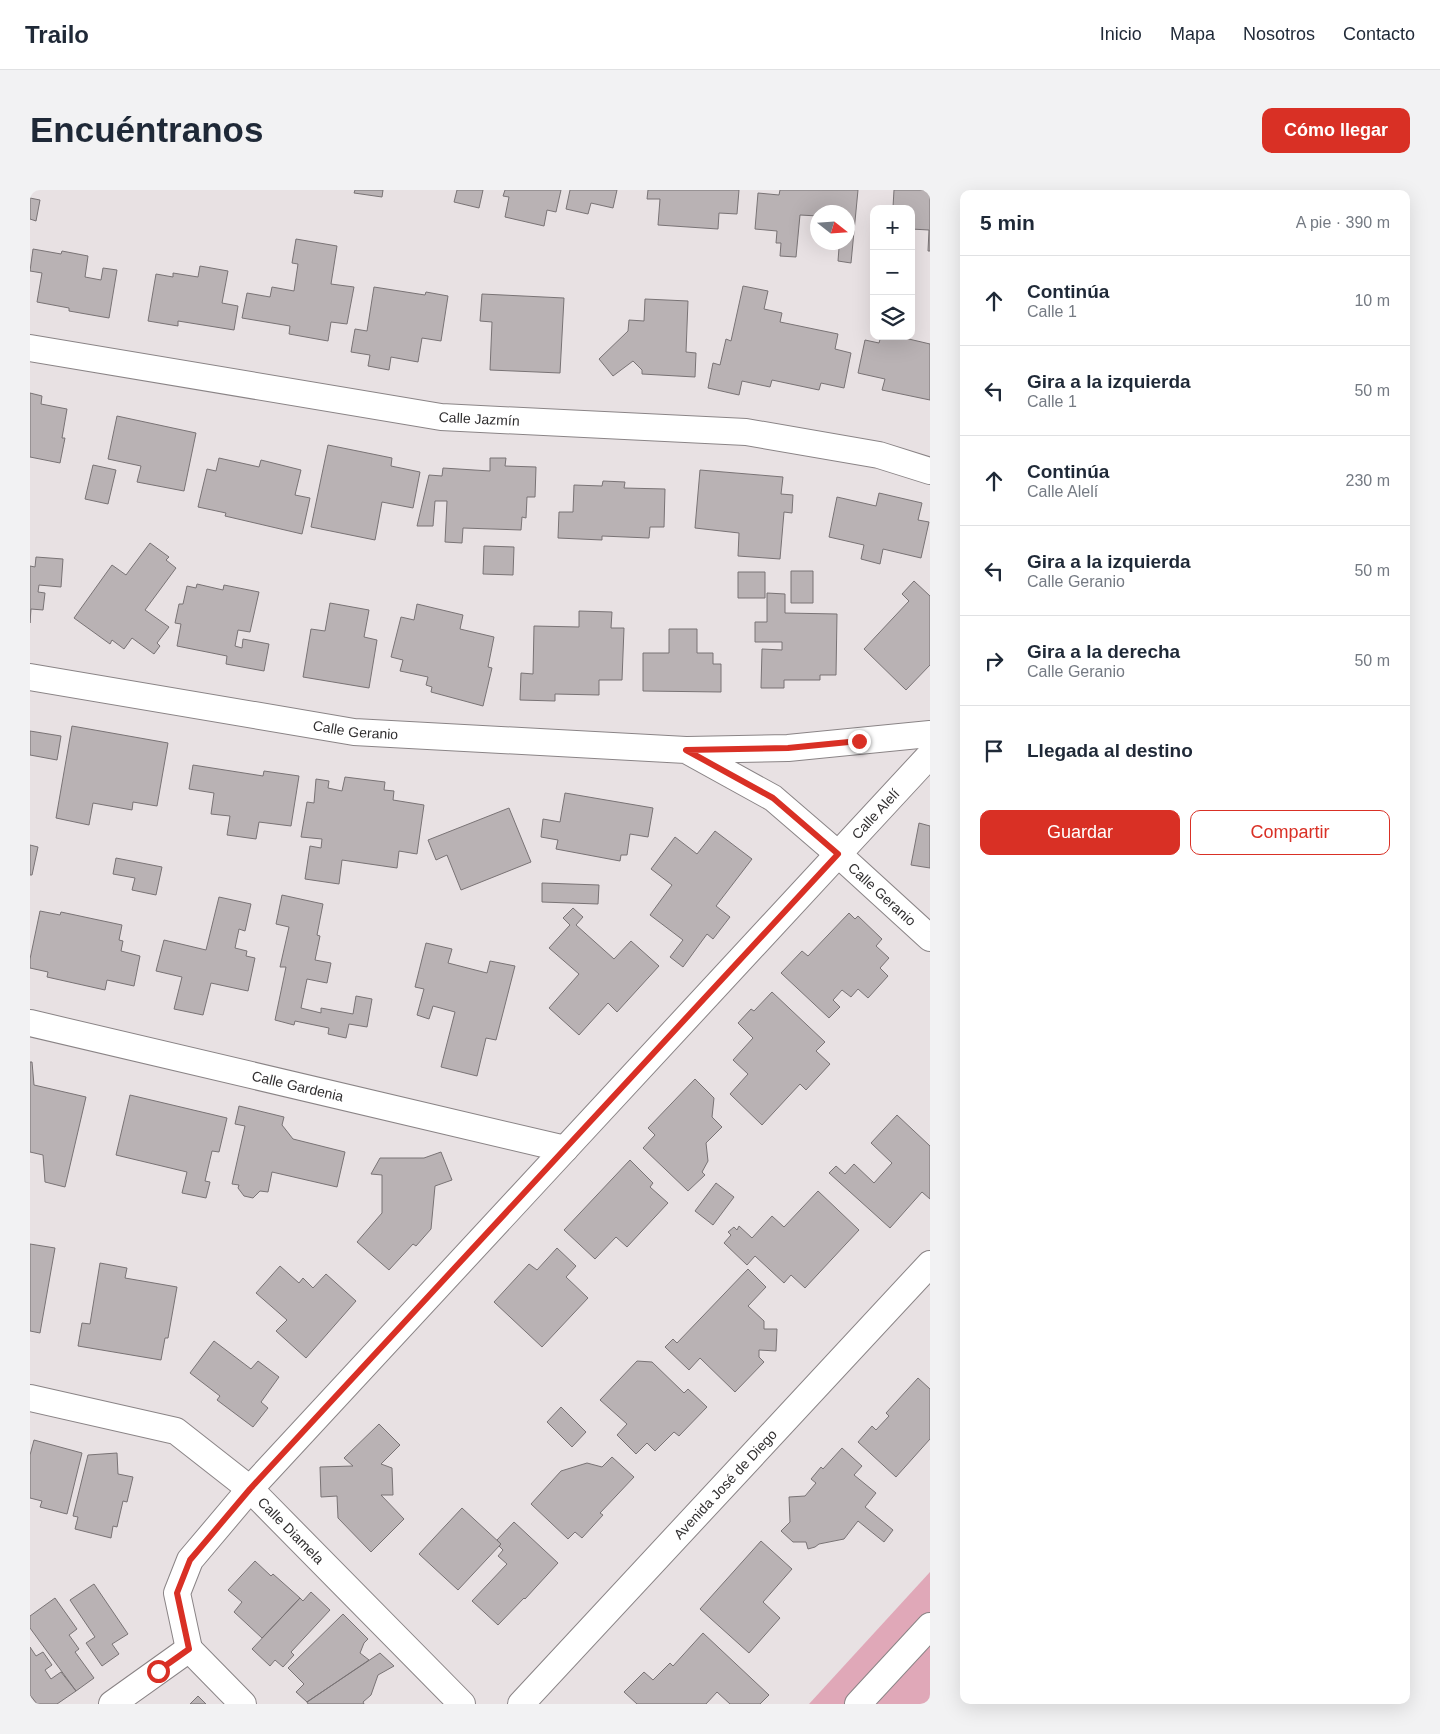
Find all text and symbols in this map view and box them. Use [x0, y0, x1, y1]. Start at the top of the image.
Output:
text: Trailo [25, 21, 89, 48]
text: Inicio [1100, 24, 1142, 44]
text: Mapa [1170, 24, 1215, 44]
text: Nosotros [1243, 24, 1315, 44]
text: Contacto [1343, 24, 1415, 44]
button: Cómo llegar [1262, 108, 1410, 153]
text: Encuéntranos [30, 110, 263, 149]
north arrow [810, 205, 855, 250]
map controls [870, 205, 915, 340]
button: + [870, 205, 915, 250]
text: 5 min [980, 211, 1035, 234]
text: A pie · 390 m [1296, 214, 1390, 231]
button: − [870, 250, 915, 295]
text: Continúa [1027, 281, 1109, 302]
icon: ahead [980, 287, 1008, 315]
text: 10 m [1354, 292, 1390, 309]
button: layers [870, 295, 915, 340]
text: Calle 1 [1027, 303, 1077, 320]
text: Gira a la izquierda [1027, 371, 1191, 392]
icon: left [980, 377, 1008, 405]
text: 50 m [1354, 382, 1390, 399]
text: Calle 1 [1027, 393, 1077, 410]
street label: Calle Jazmín [438, 409, 520, 429]
text: Continúa [1027, 461, 1109, 482]
icon: ahead [980, 467, 1008, 495]
text: 230 m [1346, 472, 1390, 489]
text: Calle Alelí [1027, 483, 1098, 500]
text: Gira a la izquierda [1027, 551, 1191, 572]
icon: left [980, 557, 1008, 585]
text: 50 m [1354, 562, 1390, 579]
text: Calle Geranio [1027, 573, 1125, 590]
text: Gira a la derecha [1027, 641, 1180, 662]
icon: right [980, 647, 1008, 675]
text: 50 m [1354, 652, 1390, 669]
text: Calle Geranio [1027, 663, 1125, 680]
street label: Calle Geranio [312, 717, 399, 742]
route end [848, 730, 871, 753]
icon: arrive [980, 737, 1008, 765]
text: Llegada al destino [1027, 740, 1193, 761]
street label: Calle Alelí [848, 785, 903, 842]
button: Guardar [980, 810, 1180, 855]
button: Compartir [1190, 810, 1390, 855]
street label: Calle Geranio [845, 859, 919, 929]
street label: Calle Gardenia [250, 1068, 345, 1105]
street label: Avenida José de Diego [670, 1426, 780, 1542]
street label: Calle Diamela [255, 1494, 327, 1567]
route start [147, 1660, 170, 1683]

